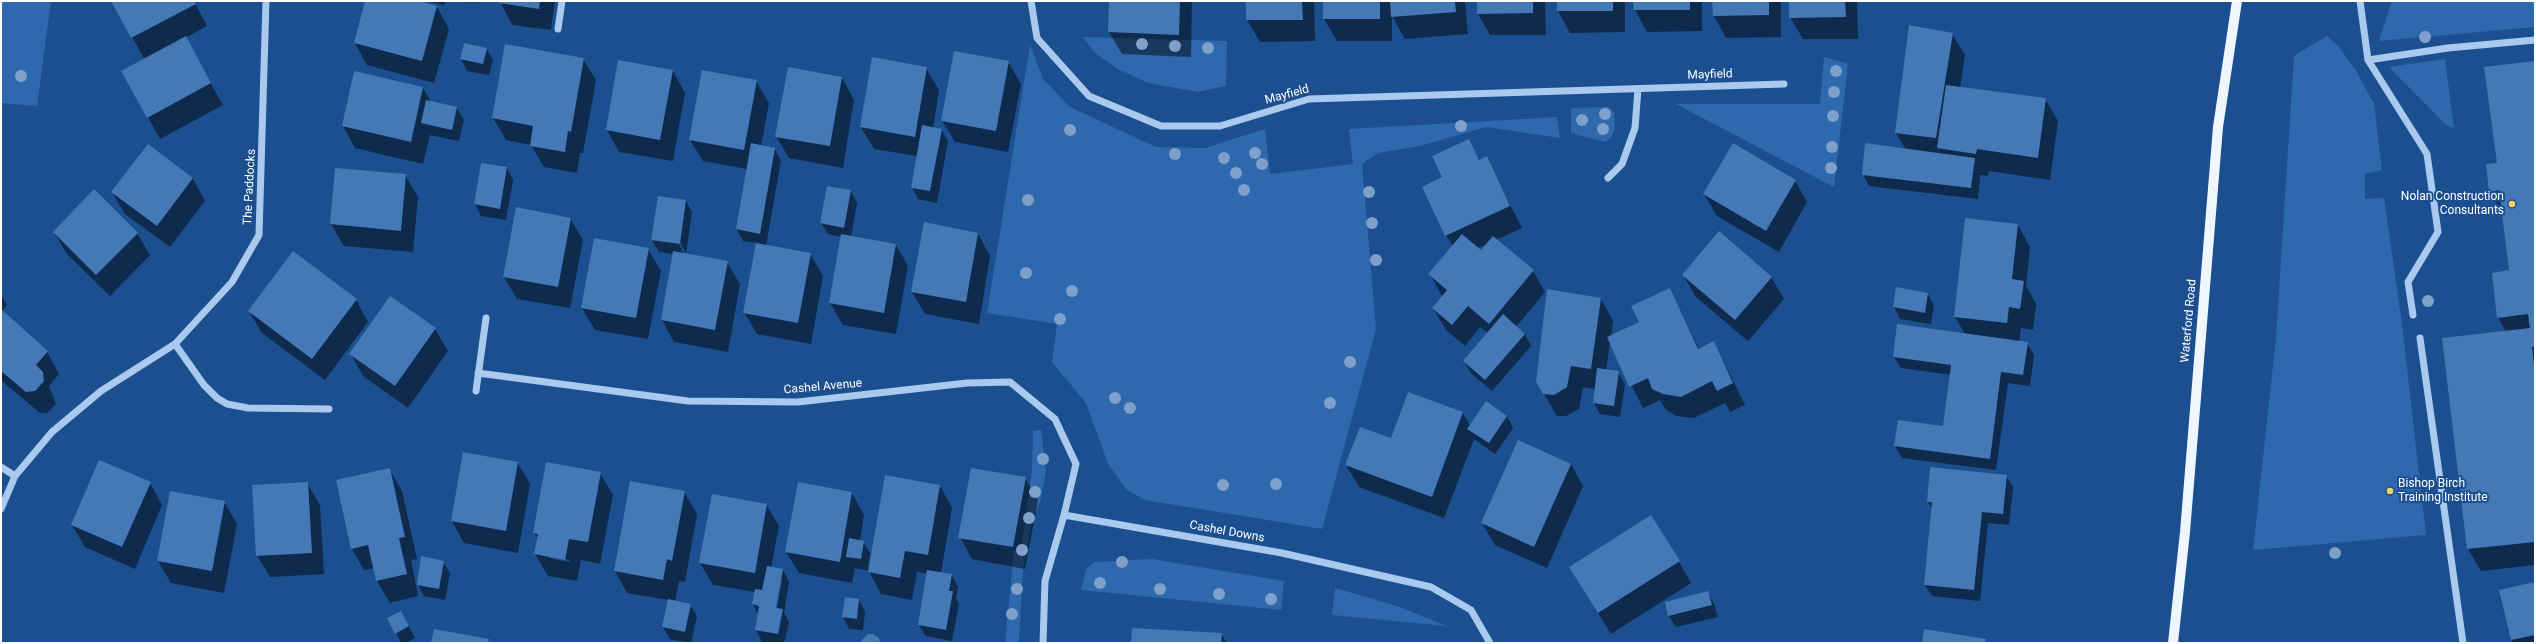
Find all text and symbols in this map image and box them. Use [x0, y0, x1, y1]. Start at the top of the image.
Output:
street label: Mayfield [1687, 67, 1733, 83]
street label: Mayfield [1263, 82, 1311, 108]
street label: The Paddocks [241, 149, 259, 225]
place label: Nolan Construction Consultants [2401, 190, 2504, 218]
marker: Nolan Construction Consultants [2507, 199, 2517, 209]
street label: Waterford Road [2178, 279, 2200, 363]
street label: Cashel Avenue [783, 376, 863, 398]
place label: Bishop Birch Training Institute [2398, 477, 2488, 505]
marker: Bishop Birch Training Institute [2385, 486, 2395, 496]
street label: Cashel Downs [1188, 518, 1266, 546]

